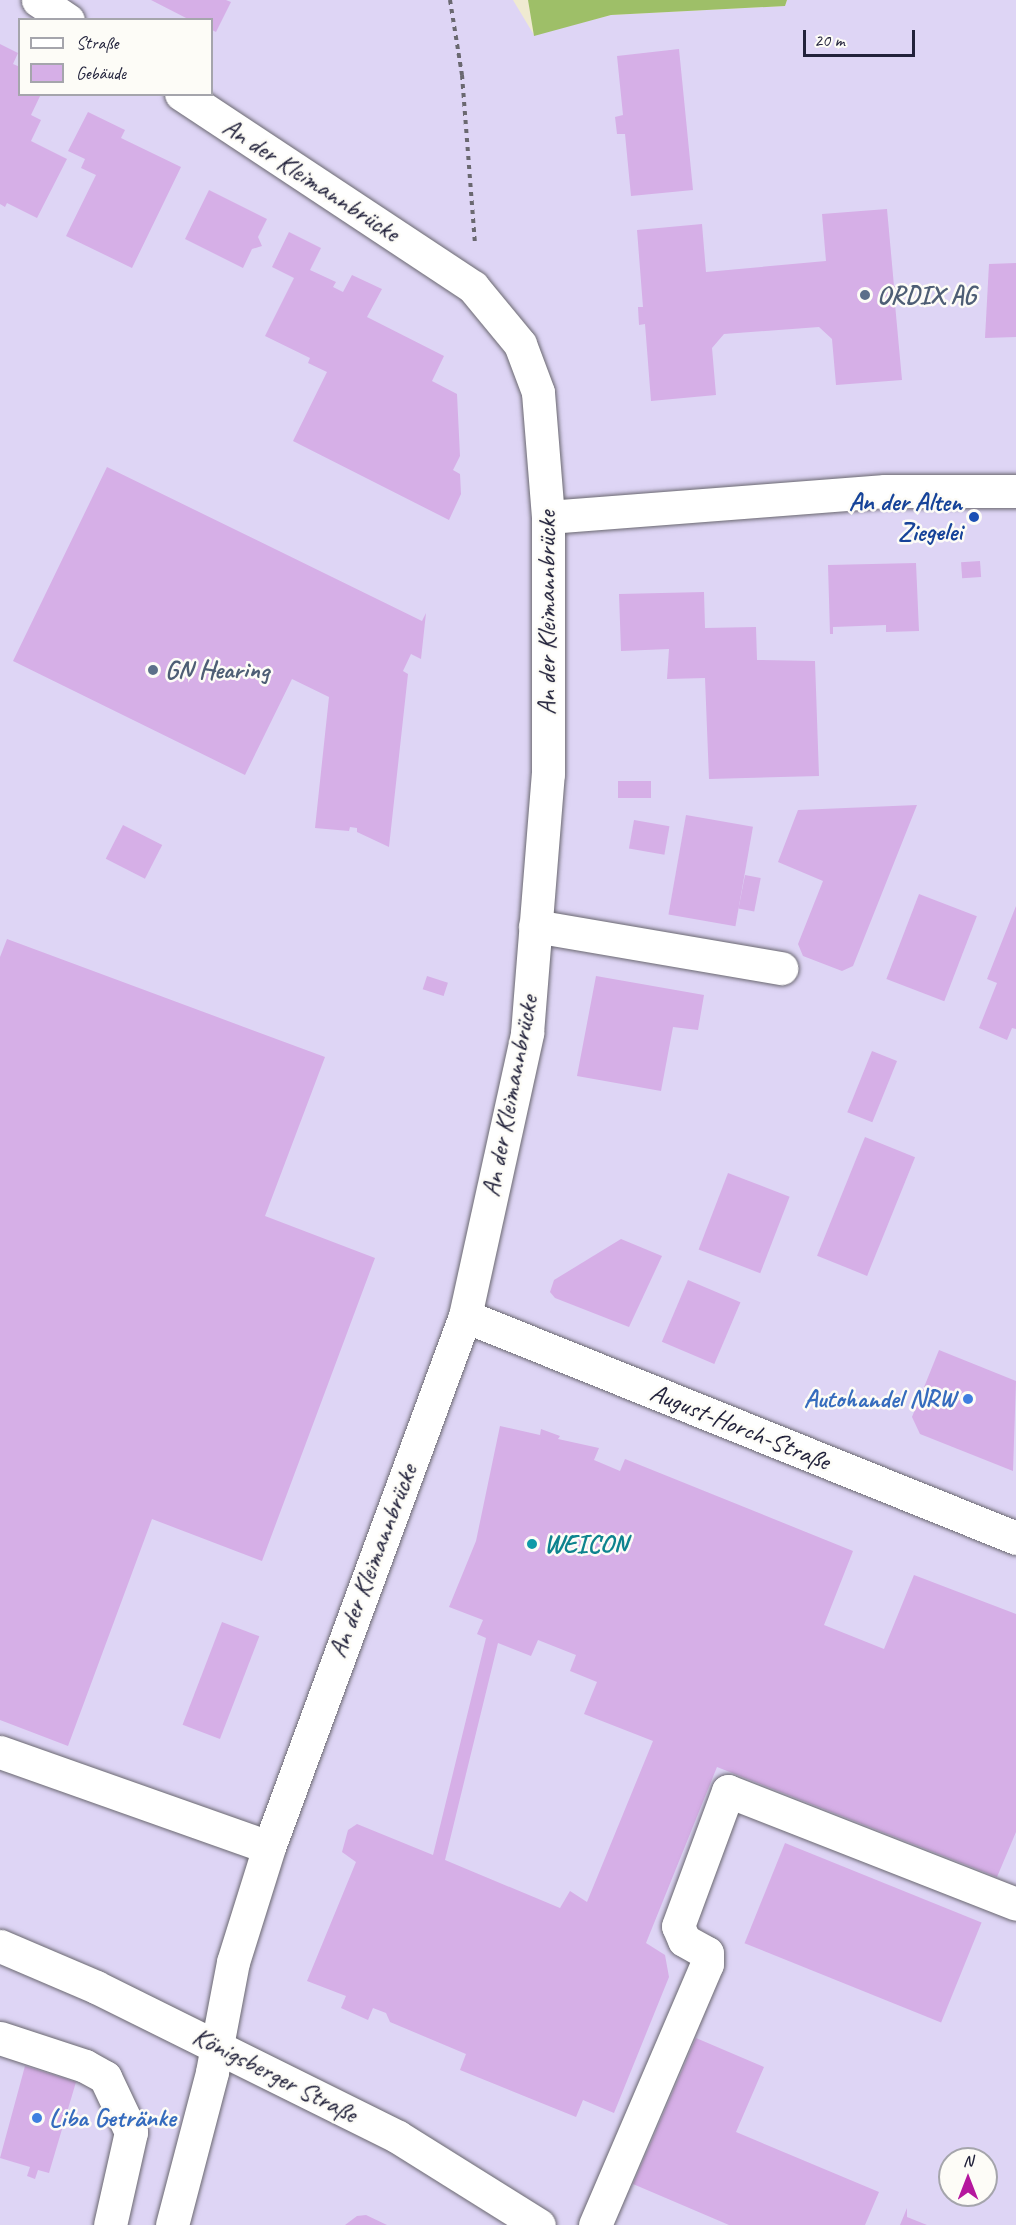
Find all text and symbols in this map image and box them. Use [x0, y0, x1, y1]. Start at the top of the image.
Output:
legend [18, 18, 213, 96]
scale bar [806, 18, 918, 56]
text: 20 m [814, 29, 845, 51]
text: Straße [76, 32, 118, 54]
text: Gebäude [76, 62, 126, 84]
street label: An der Kleimannbrücke [217, 112, 405, 248]
place label: ORDIX AG [877, 279, 976, 311]
marker: ORDIX AG [858, 288, 872, 302]
place label: An der Alten Ziegelei [849, 486, 962, 548]
marker: An der Alten Ziegelei [967, 510, 981, 524]
street label: An der Kleimannbrücke [531, 511, 563, 715]
place label: GN Hearing [165, 654, 269, 686]
marker: GN Hearing [146, 663, 160, 677]
street label: An der Kleimannbrücke [475, 993, 545, 1199]
street label: August-Horch-Straße [646, 1377, 834, 1477]
place label: Autohandel NRW [804, 1383, 956, 1415]
marker: Autohandel NRW [961, 1392, 975, 1406]
street label: An der Kleimannbrücke [322, 1460, 424, 1662]
place label: WEICON [544, 1528, 628, 1560]
marker: WEICON [525, 1537, 539, 1551]
street label: Königsberger Straße [187, 2020, 363, 2130]
place label: Liba Getränke [49, 2102, 175, 2134]
marker: Liba Getränke [30, 2111, 44, 2125]
north arrow [938, 2147, 998, 2207]
text: N [963, 2151, 973, 2171]

